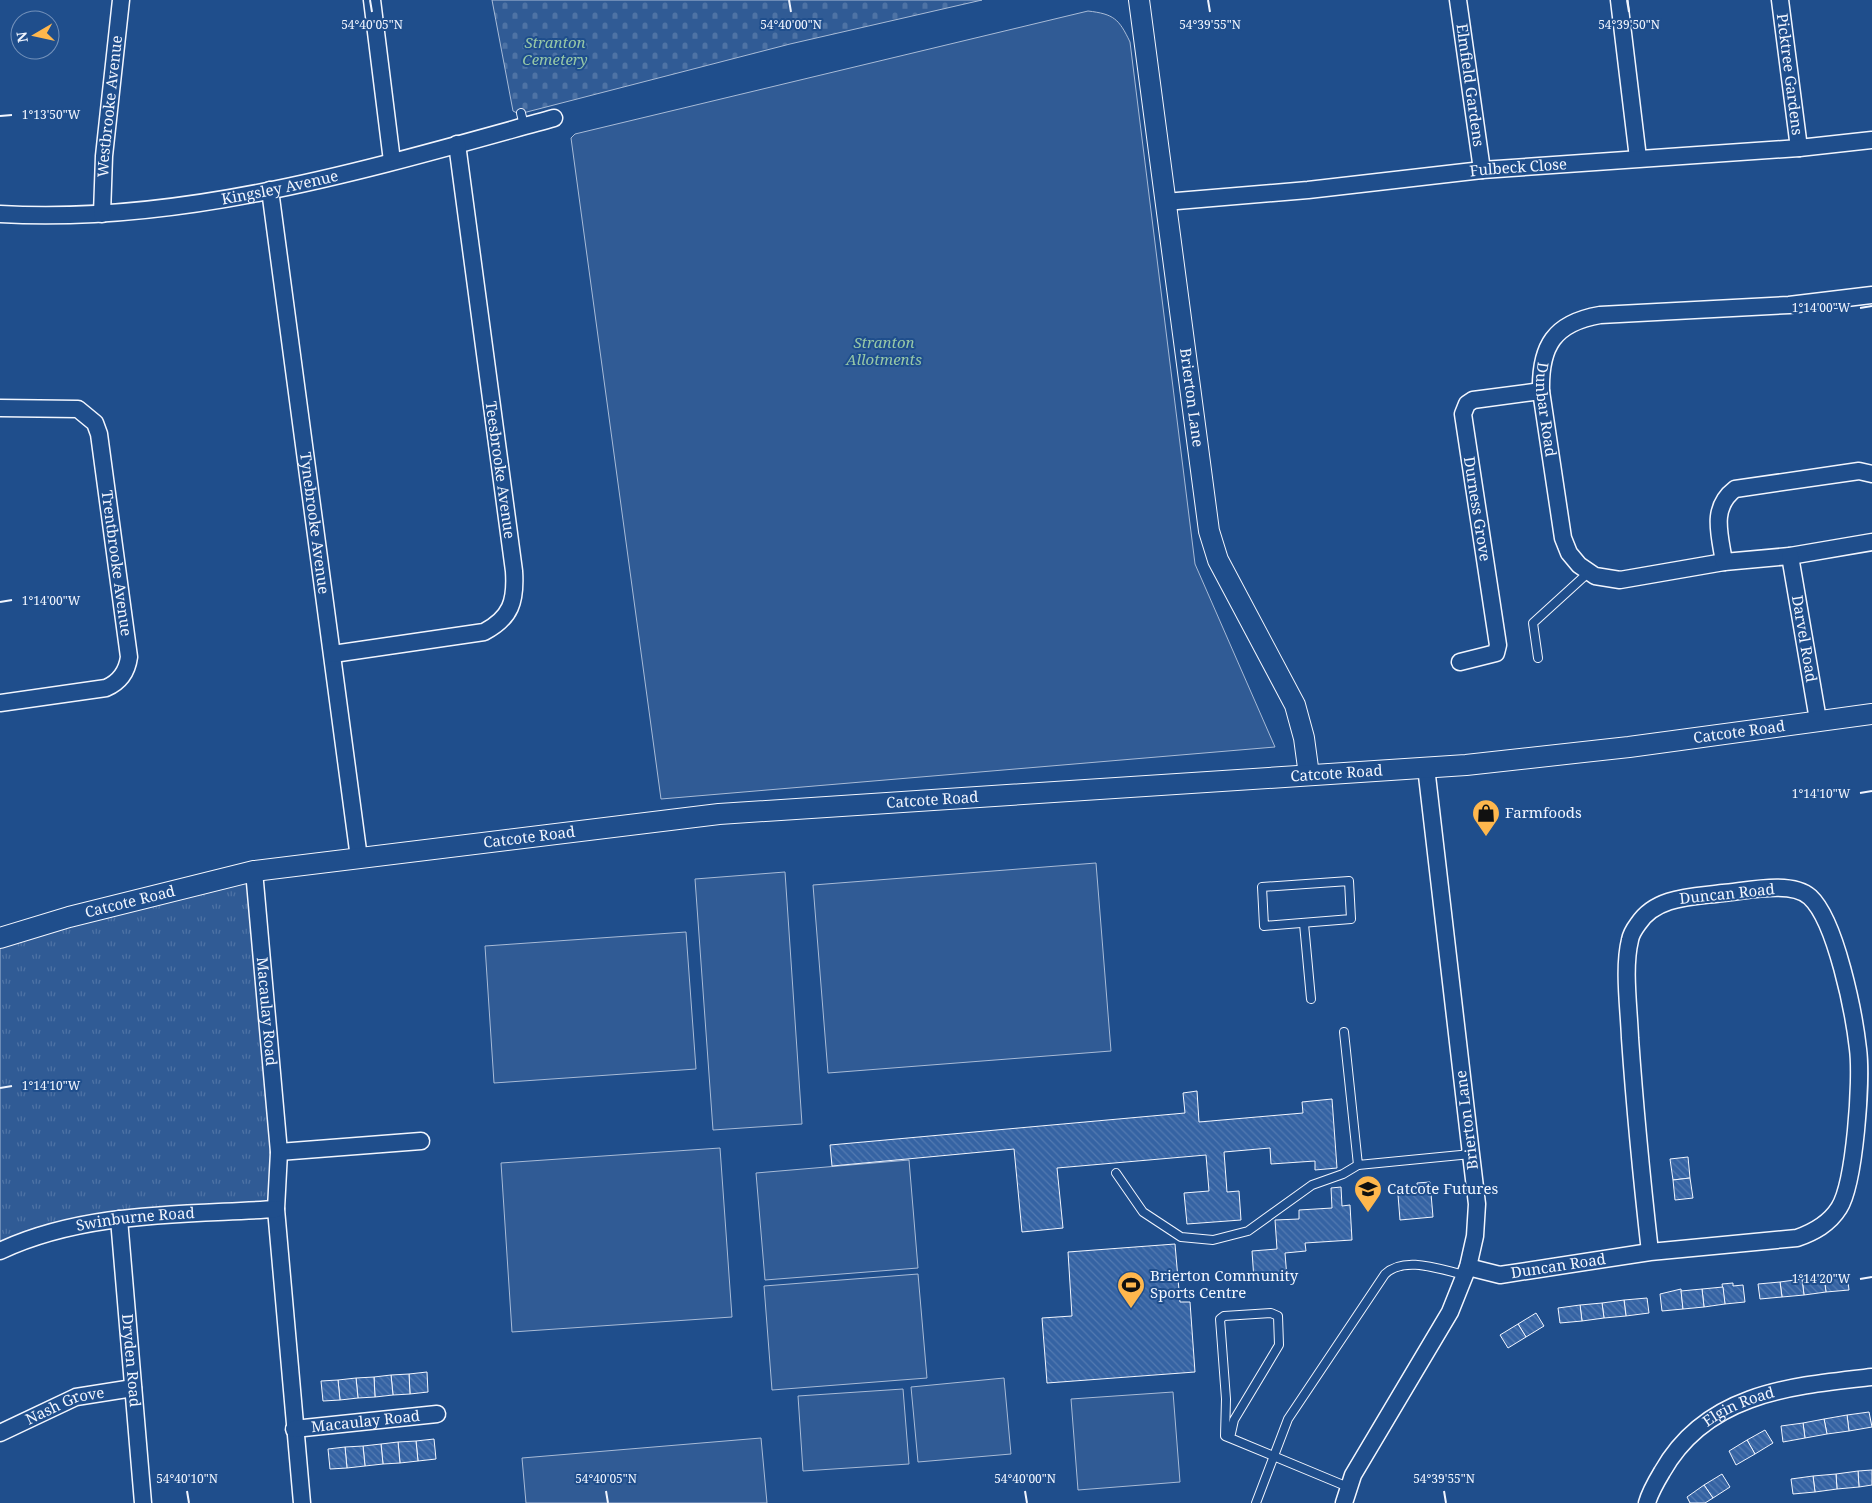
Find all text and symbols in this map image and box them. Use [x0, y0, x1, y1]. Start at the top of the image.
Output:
north arrow [10, 10, 60, 60]
street label: Picktree Gardens [1773, 12, 1808, 136]
text: 54°40'05"N [341, 16, 403, 33]
text: 54°40'00"N [760, 16, 822, 33]
text: 54°39'55"N [1179, 16, 1241, 33]
text: 54°39'50"N [1598, 16, 1660, 33]
street label: Elmfield Gardens [1452, 22, 1490, 148]
text: N [11, 30, 32, 44]
park label: Stranton Cemetery [522, 32, 588, 69]
street label: Westbrooke Avenue [92, 34, 126, 178]
text: 1°13'50"W [22, 106, 81, 123]
street label: Fulbeck Close [1468, 153, 1568, 180]
street label: Kingsley Avenue [220, 165, 340, 208]
text: 1°14'00"W [1792, 299, 1851, 316]
park label: Stranton Allotments [845, 332, 922, 369]
street label: Brierton Lane [1176, 347, 1209, 448]
street label: Dunbar Road [1532, 361, 1562, 458]
street label: Teesbrooke Avenue [481, 400, 521, 540]
street label: Tynebrooke Avenue [296, 451, 335, 595]
street label: Durness Grove [1460, 455, 1496, 563]
street label: Trentbrooke Avenue [98, 489, 137, 637]
text: 1°14'00"W [22, 592, 81, 609]
street label: Darvel Road [1788, 594, 1822, 684]
street label: Catcote Road [1692, 715, 1786, 747]
street label: Catcote Road [1290, 759, 1383, 786]
text: 1°14'10"W [1792, 785, 1851, 802]
street label: Catcote Road [885, 786, 979, 812]
shop icon: Farmfoods [1471, 798, 1501, 837]
place label: Farmfoods [1505, 802, 1582, 822]
street label: Catcote Road [482, 821, 576, 852]
street label: Duncan Road [1678, 878, 1776, 908]
street label: Catcote Road [83, 880, 177, 922]
street label: Macaulay Road [253, 956, 282, 1067]
street label: Brierton Lane [1450, 1069, 1482, 1171]
text: 1°14'10"W [22, 1077, 81, 1094]
school or university icon: Catcote Futures [1353, 1174, 1383, 1213]
place label: Catcote Futures [1387, 1178, 1498, 1198]
street label: Swinburne Road [74, 1202, 195, 1235]
street label: Duncan Road [1509, 1248, 1607, 1282]
place label: Brierton Community Sports Centre [1150, 1265, 1299, 1302]
sports icon: Brierton Community Sports Centre [1116, 1270, 1146, 1309]
text: 1°14'20"W [1792, 1270, 1851, 1287]
street label: Dryden Road [118, 1313, 146, 1408]
street label: Elgin Road [1698, 1381, 1776, 1431]
street label: Nash Grove [22, 1382, 106, 1429]
street label: Macaulay Road [310, 1405, 421, 1436]
text: 54°40'10"N [156, 1470, 218, 1487]
text: 54°40'05"N [575, 1470, 637, 1487]
text: 54°40'00"N [994, 1470, 1056, 1487]
text: 54°39'55"N [1413, 1470, 1475, 1487]

